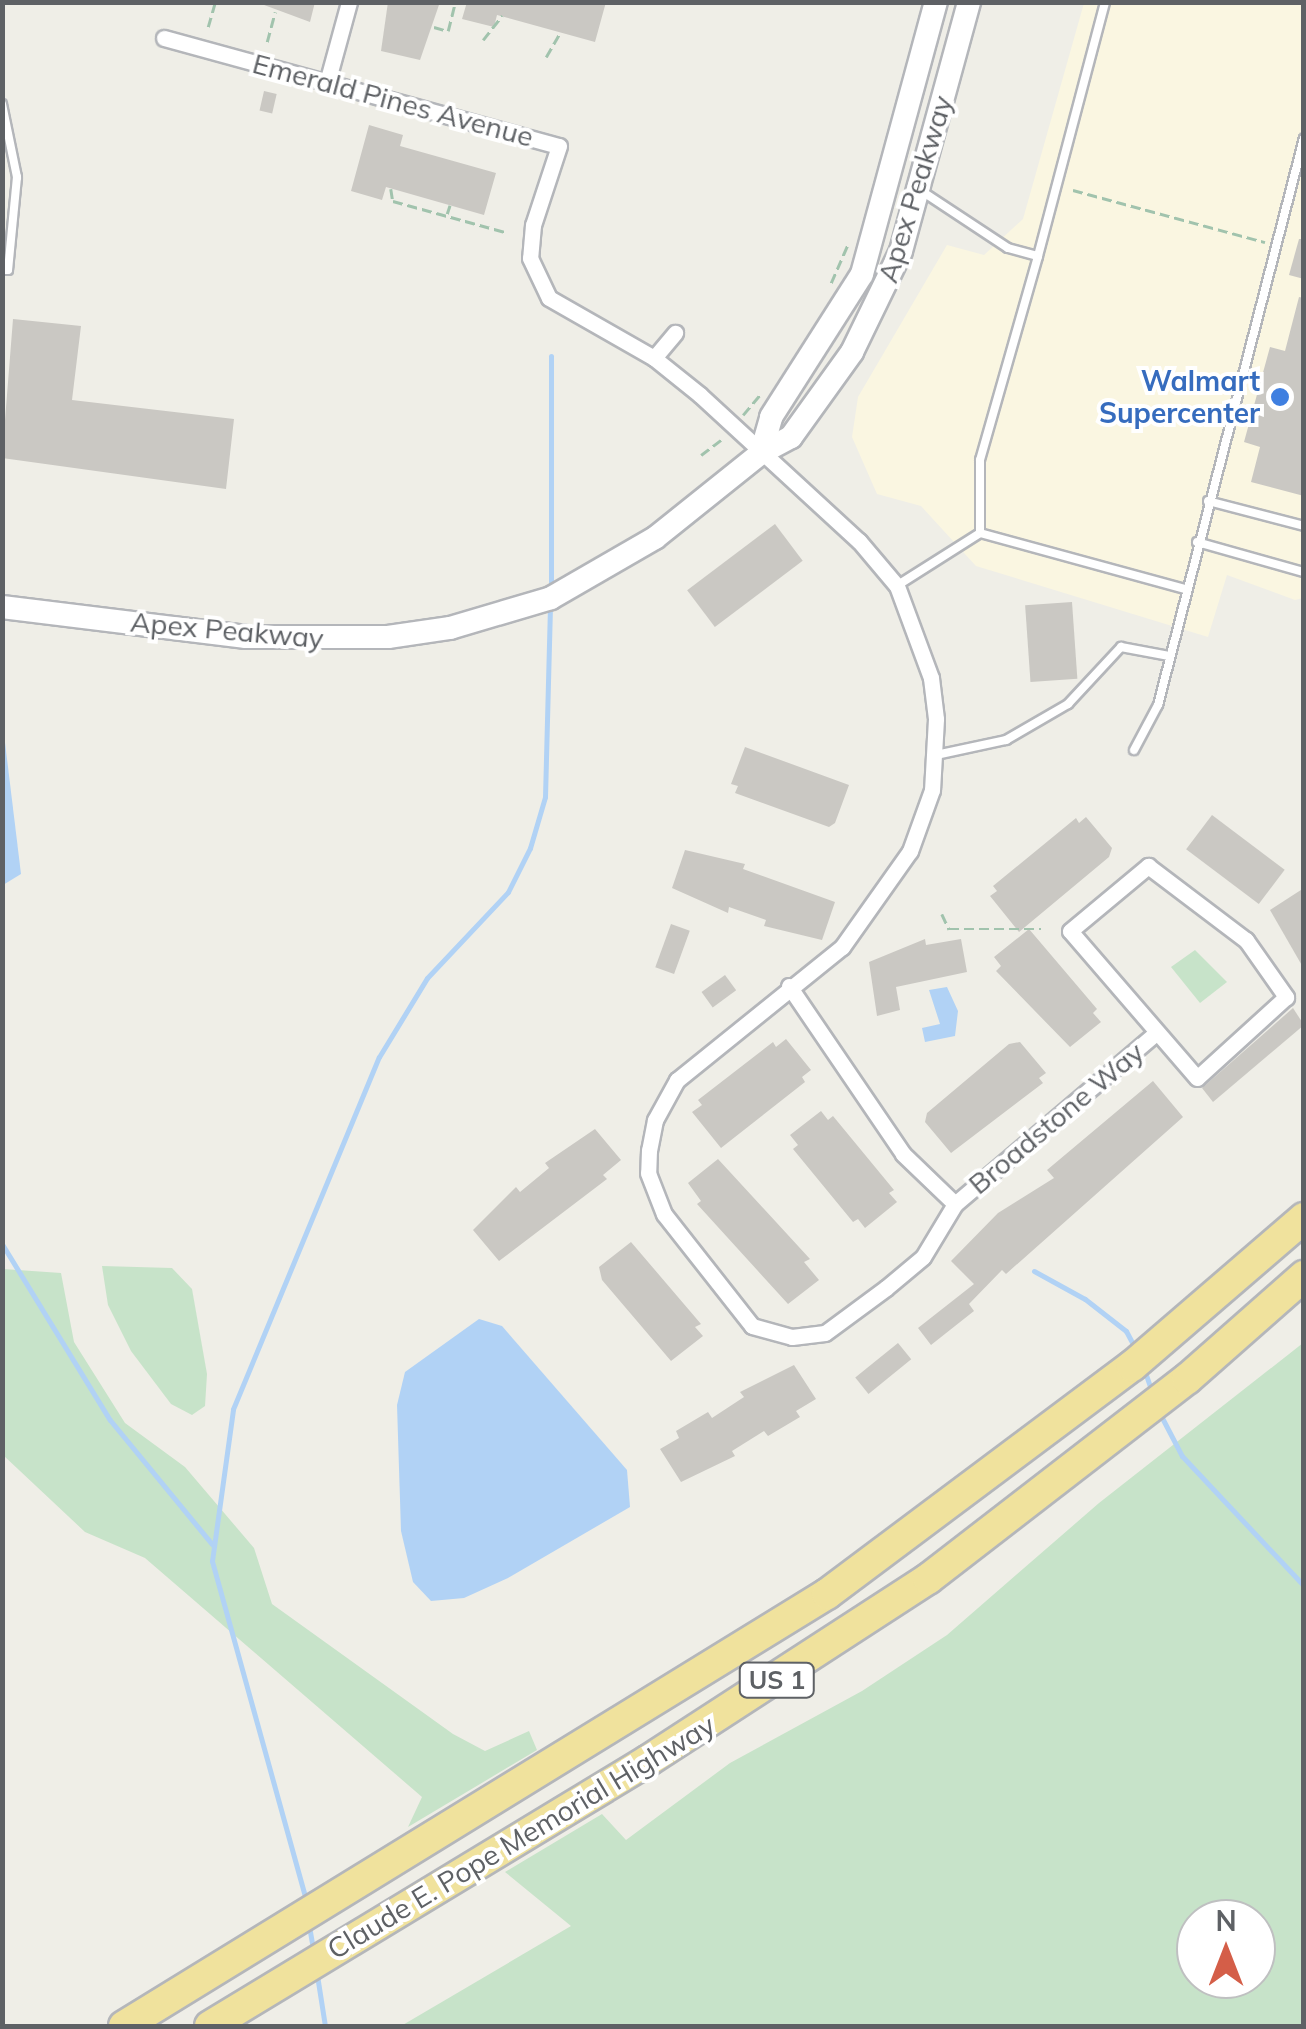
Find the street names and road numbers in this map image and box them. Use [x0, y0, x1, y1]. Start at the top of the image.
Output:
street label: Emerald Pines Avenue [249, 46, 537, 154]
street label: Apex Peakway [871, 91, 959, 287]
street label: Apex Peakway [129, 605, 325, 655]
street label: Broadstone Way [962, 1035, 1150, 1201]
road number: US 1 [737, 1660, 817, 1700]
street label: Claude E. Pope Memorial Highway [321, 1708, 721, 1966]

